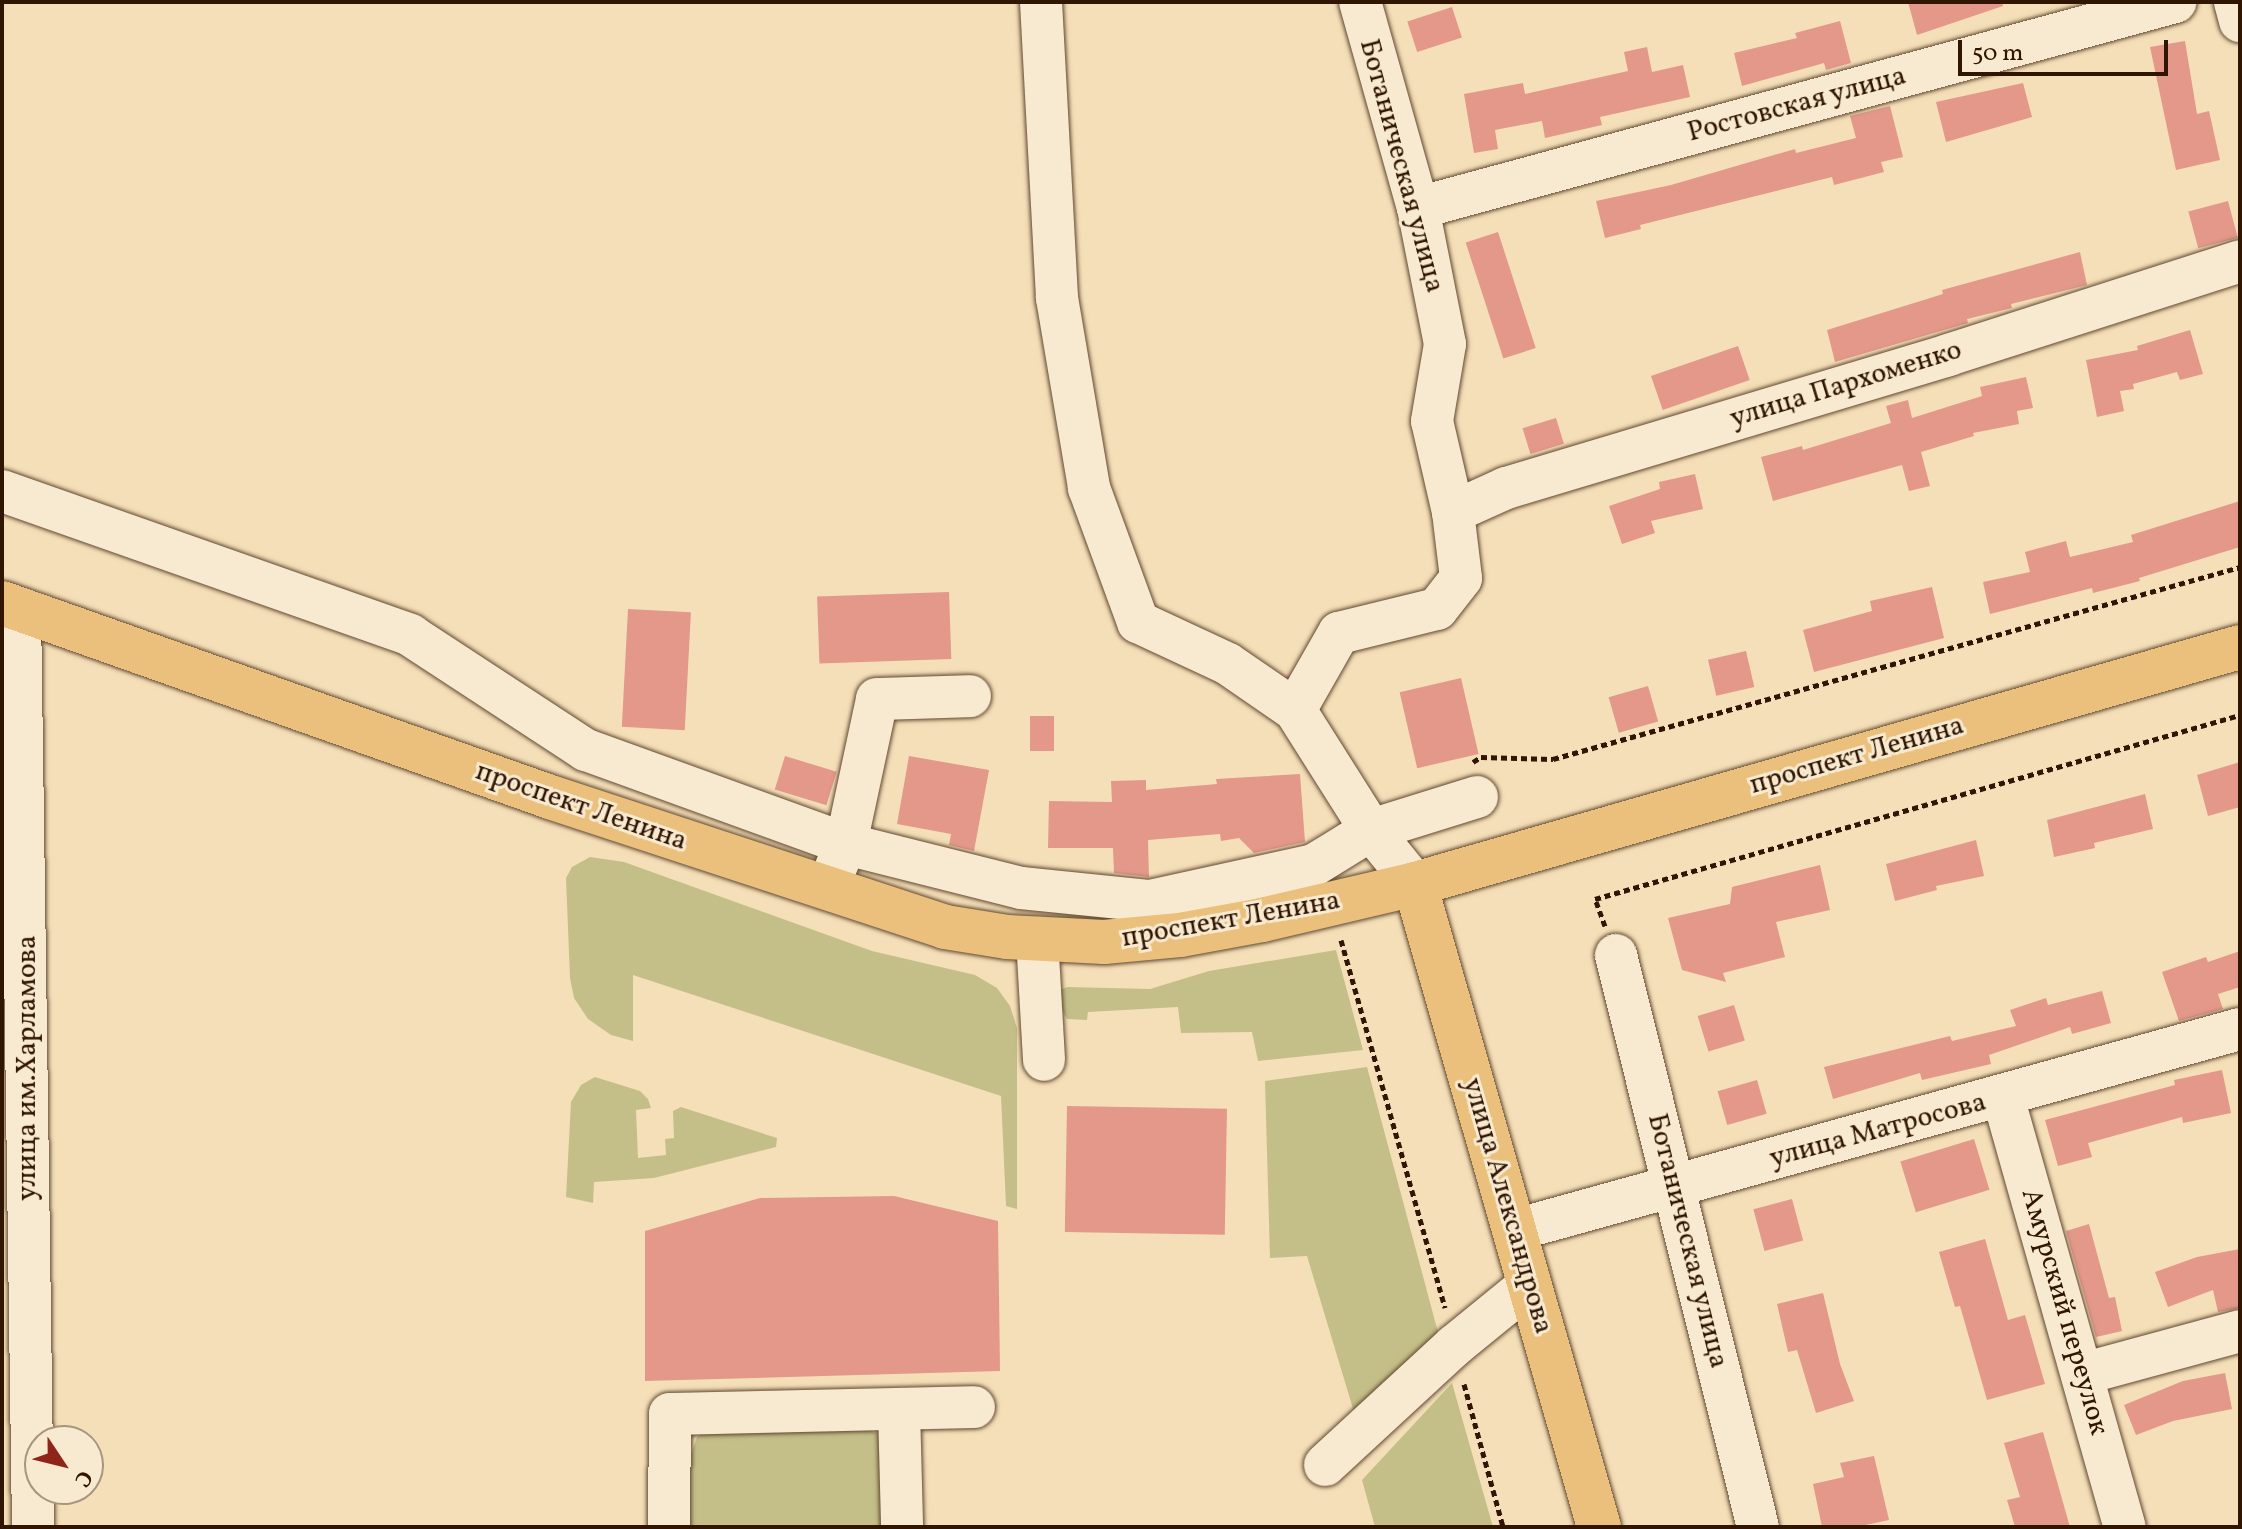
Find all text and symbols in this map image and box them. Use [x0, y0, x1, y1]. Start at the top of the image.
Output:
scale bar [1962, 24, 2172, 74]
street label: Ботаническая улица [1351, 35, 1451, 297]
text: 50 m [1972, 37, 2024, 71]
street label: Ростовская улица [1684, 60, 1910, 150]
street label: улица Пархоменко [1726, 334, 1966, 436]
street label: проспект Ленина [1746, 709, 1968, 803]
street label: проспект Ленина [471, 755, 691, 859]
street label: проспект Ленина [1119, 884, 1343, 956]
street label: улица им.Харламова [11, 935, 45, 1201]
street label: улица Александрова [1454, 1074, 1560, 1338]
street label: улица Матросова [1766, 1086, 1990, 1176]
street label: Ботаническая улица [1639, 1110, 1735, 1372]
street label: Амурский переулок [2013, 1185, 2115, 1439]
north arrow [24, 1425, 104, 1505]
text: С [66, 1463, 99, 1493]

